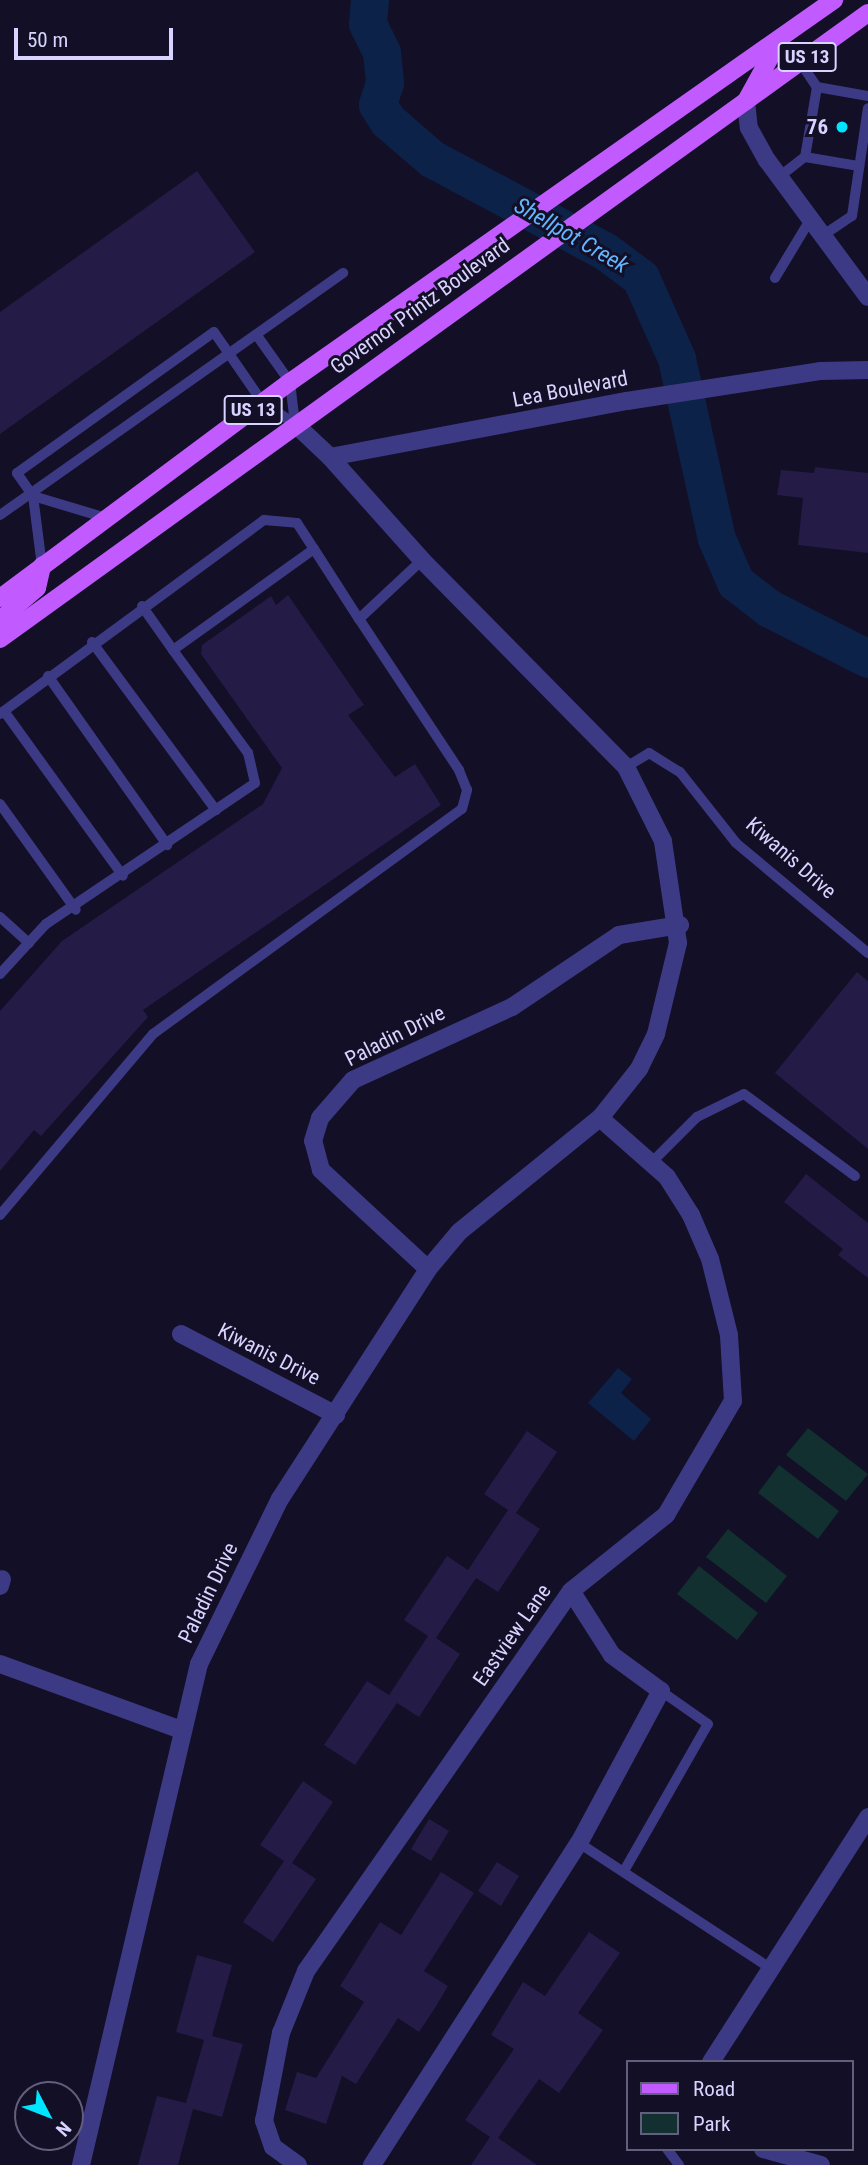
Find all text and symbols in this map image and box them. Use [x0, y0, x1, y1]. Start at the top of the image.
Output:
scale bar [18, 14, 177, 58]
text: 50 m [27, 28, 68, 52]
road number: US 13 [777, 41, 837, 72]
place label: 76 [807, 114, 828, 140]
marker: 76 [834, 119, 850, 135]
water label: Shellpot Creek [509, 192, 633, 280]
street label: Governor Printz Boulevard [326, 233, 514, 379]
street label: Lea Boulevard [510, 365, 630, 413]
road number: US 13 [223, 394, 283, 426]
street label: Kiwanis Drive [741, 812, 841, 904]
street label: Paladin Drive [341, 1000, 449, 1072]
street label: Kiwanis Drive [214, 1318, 324, 1390]
street label: Paladin Drive [173, 1539, 243, 1647]
street label: Eastview Lane [468, 1579, 556, 1691]
legend [626, 2060, 854, 2151]
text: Road [693, 2077, 735, 2101]
north arrow [14, 2081, 84, 2151]
text: Park [693, 2112, 730, 2136]
text: N [51, 2117, 76, 2141]

